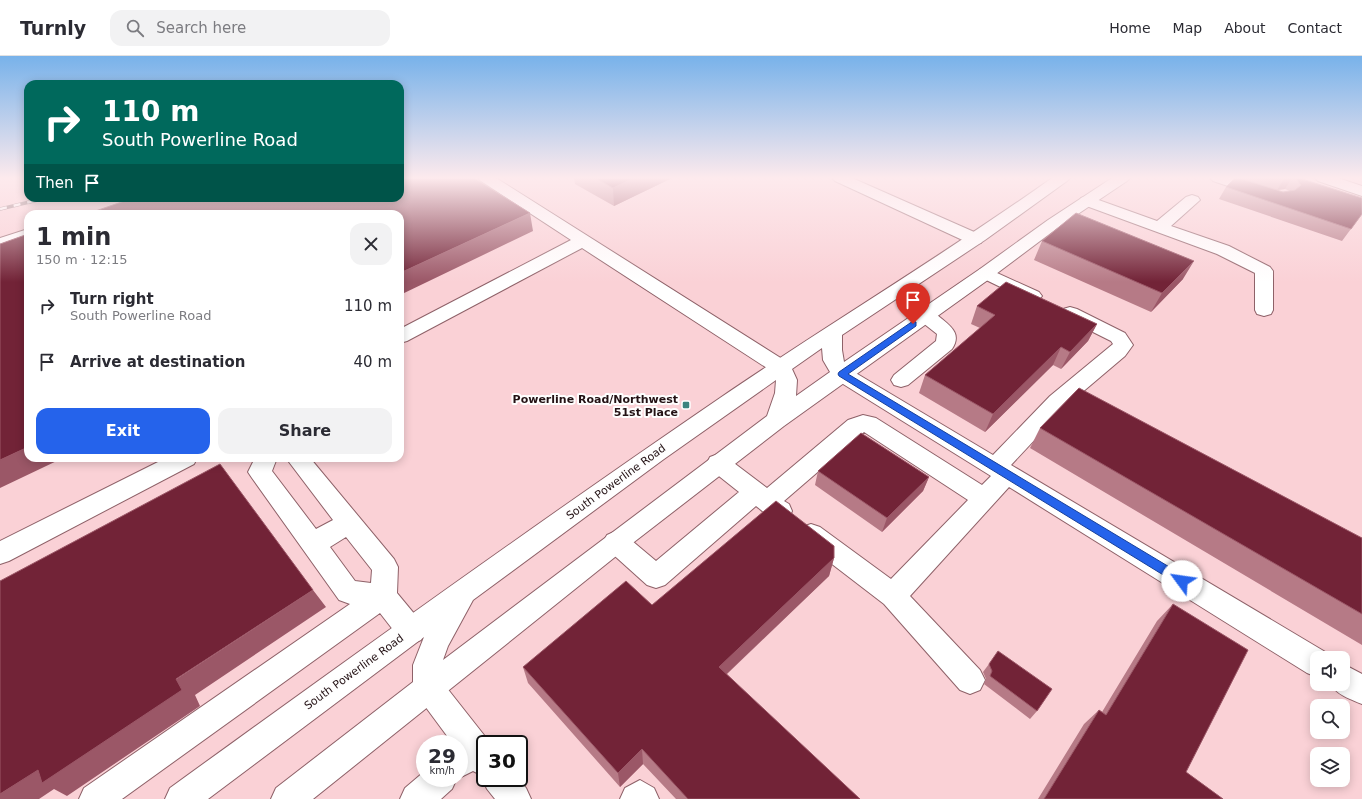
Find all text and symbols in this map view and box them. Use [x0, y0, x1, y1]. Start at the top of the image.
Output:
search box [110, 10, 390, 46]
text: Turnly [20, 17, 86, 39]
icon: search [124, 17, 146, 39]
text: Search here [156, 19, 246, 37]
text: Home [1109, 20, 1151, 36]
text: Map [1173, 20, 1202, 36]
text: About [1224, 20, 1266, 36]
text: Contact [1288, 20, 1342, 36]
text: 110 m [102, 95, 199, 128]
icon: right [36, 96, 88, 148]
text: South Powerline Road [102, 129, 298, 150]
icon: arrive [81, 172, 103, 194]
text: Then [36, 174, 73, 192]
text: 1 min [36, 223, 111, 251]
button: close [350, 223, 392, 265]
text: 150 m · 12:15 [36, 252, 127, 267]
pin [896, 283, 930, 324]
icon: arrive [902, 289, 924, 311]
text: Turn right [70, 290, 154, 308]
icon: right [36, 295, 58, 317]
text: 110 m [344, 297, 392, 315]
text: South Powerline Road [70, 308, 211, 323]
icon: arrive [36, 351, 58, 373]
text: Arrive at destination [70, 353, 245, 371]
text: 40 m [354, 353, 392, 371]
place label: Powerline Road/Northwest 51st Place [513, 393, 678, 419]
marker: Powerline Road/Northwest 51st Place [681, 400, 691, 410]
button: Exit [36, 408, 210, 454]
button: Share [218, 408, 392, 454]
street label: South Powerline Road [564, 442, 668, 522]
position arrow [1161, 560, 1203, 602]
street label: South Powerline Road [302, 632, 406, 712]
map controls [1310, 651, 1350, 787]
button: sound [1310, 651, 1350, 691]
button: search [1310, 699, 1350, 739]
speed limit sign: 30 [476, 735, 528, 787]
text: 29 [428, 744, 456, 768]
button: layers [1310, 747, 1350, 787]
text: km/h [429, 765, 455, 776]

